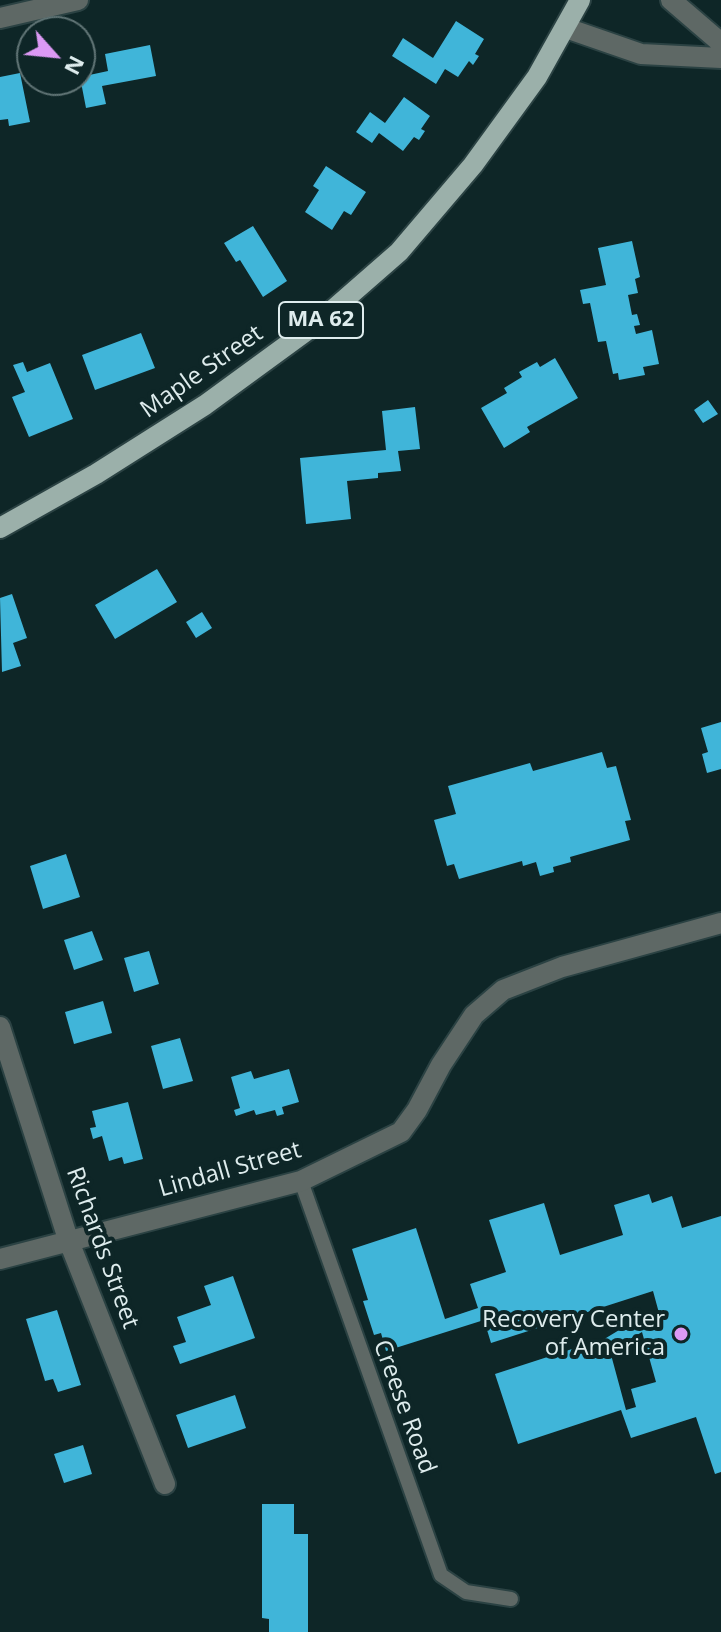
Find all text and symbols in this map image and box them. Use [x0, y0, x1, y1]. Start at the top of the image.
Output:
north arrow [16, 16, 96, 96]
text: N [58, 51, 93, 81]
road number: MA 62 [279, 302, 363, 338]
street label: Maple Street [135, 319, 269, 425]
street label: Lindall Street [156, 1136, 304, 1204]
street label: Richards Street [59, 1163, 145, 1333]
place label: Recovery Center of America [482, 1306, 665, 1362]
marker: Recovery Center of America [672, 1325, 690, 1343]
street label: Creese Road [366, 1336, 442, 1478]

